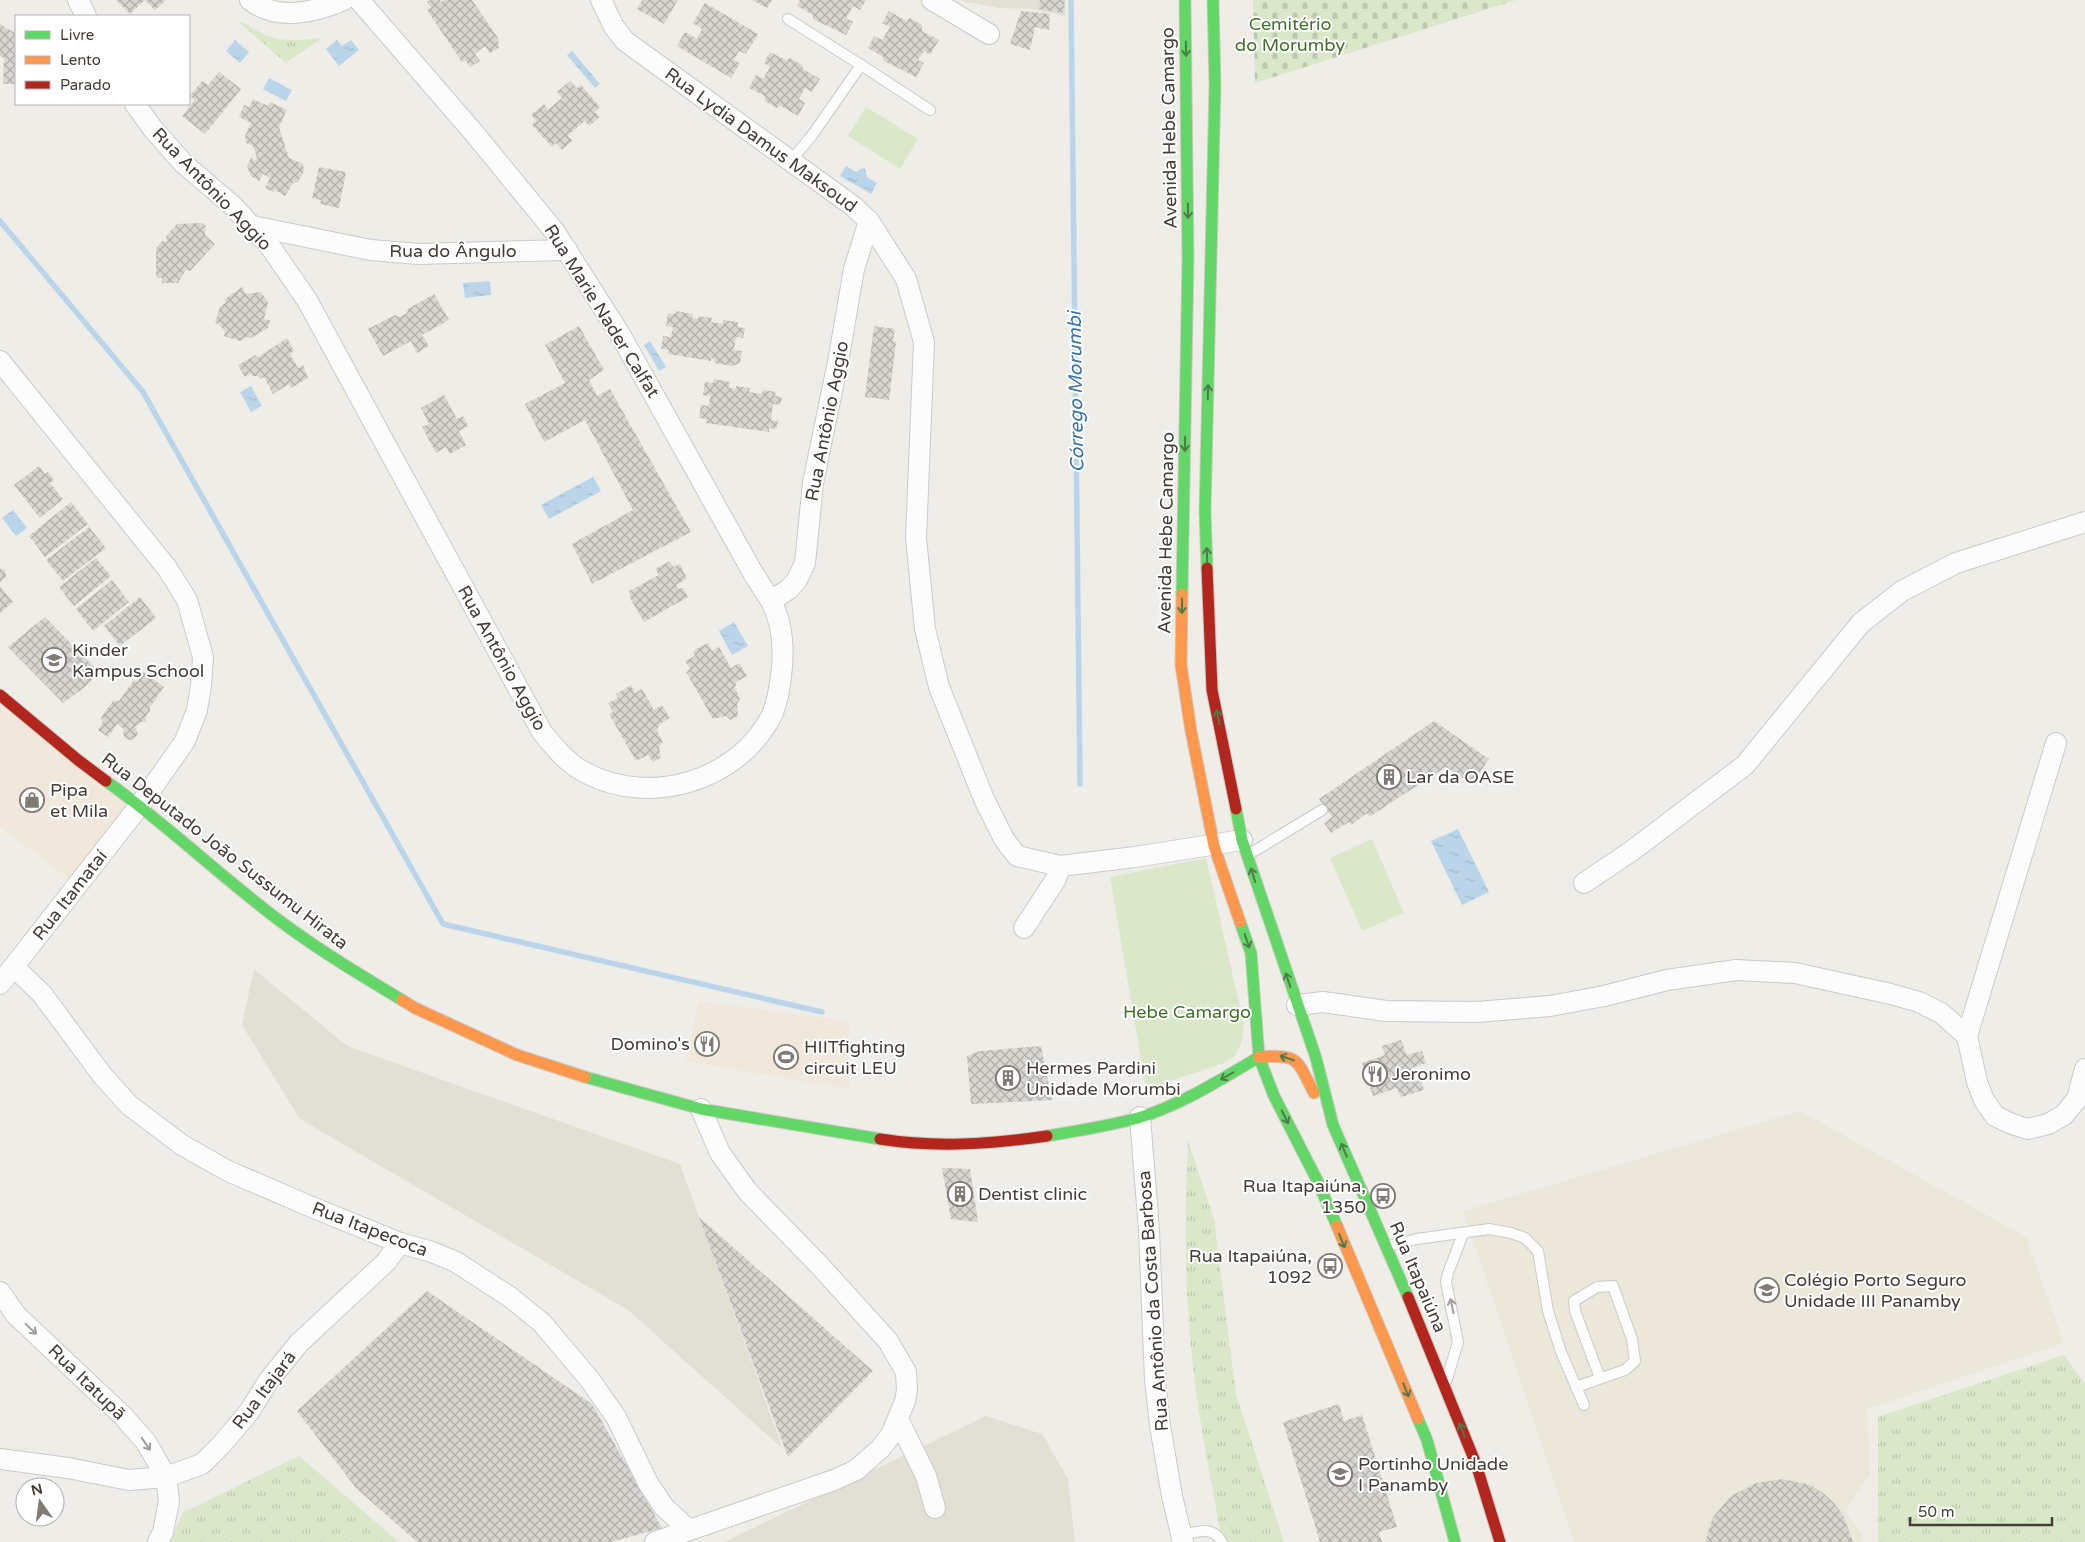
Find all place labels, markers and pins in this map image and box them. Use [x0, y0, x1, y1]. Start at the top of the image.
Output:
place label: Kinder Kampus School [72, 639, 204, 682]
school or university icon: Kinder Kampus School [41, 647, 67, 673]
building icon: Lar da OASE [1376, 764, 1402, 790]
place label: Lar da OASE [1406, 766, 1515, 788]
place label: Pipa et Mila [50, 779, 108, 822]
shop icon: Pipa et Mila [19, 787, 45, 813]
restaurant icon: Domino's [694, 1031, 720, 1057]
place label: Domino's [611, 1033, 690, 1055]
place label: HIITfighting circuit LEU [804, 1036, 906, 1079]
sports icon: HIITfighting circuit LEU [773, 1044, 799, 1070]
place label: Hermes Pardini Unidade Morumbi [1026, 1057, 1181, 1100]
restaurant icon: Jeronimo [1362, 1061, 1388, 1087]
place label: Jeronimo [1392, 1063, 1471, 1085]
building icon: Hermes Pardini Unidade Morumbi [995, 1065, 1021, 1091]
place label: Rua Itapaiúna, 1350 [1243, 1175, 1366, 1218]
building icon: Dentist clinic [947, 1181, 973, 1207]
place label: Dentist clinic [978, 1183, 1087, 1205]
bus stop icon: Rua Itapaiúna, 1350 [1370, 1183, 1396, 1209]
place label: Rua Itapaiúna, 1092 [1189, 1245, 1312, 1288]
bus stop icon: Rua Itapaiúna, 1092 [1317, 1253, 1343, 1279]
place label: Colégio Porto Seguro Unidade III Panamby [1784, 1269, 1967, 1312]
school or university icon: Colégio Porto Seguro Unidade III Panamby [1754, 1277, 1780, 1303]
place label: Portinho Unidade I Panamby [1358, 1453, 1508, 1496]
school or university icon: Portinho Unidade I Panamby [1327, 1461, 1353, 1487]

